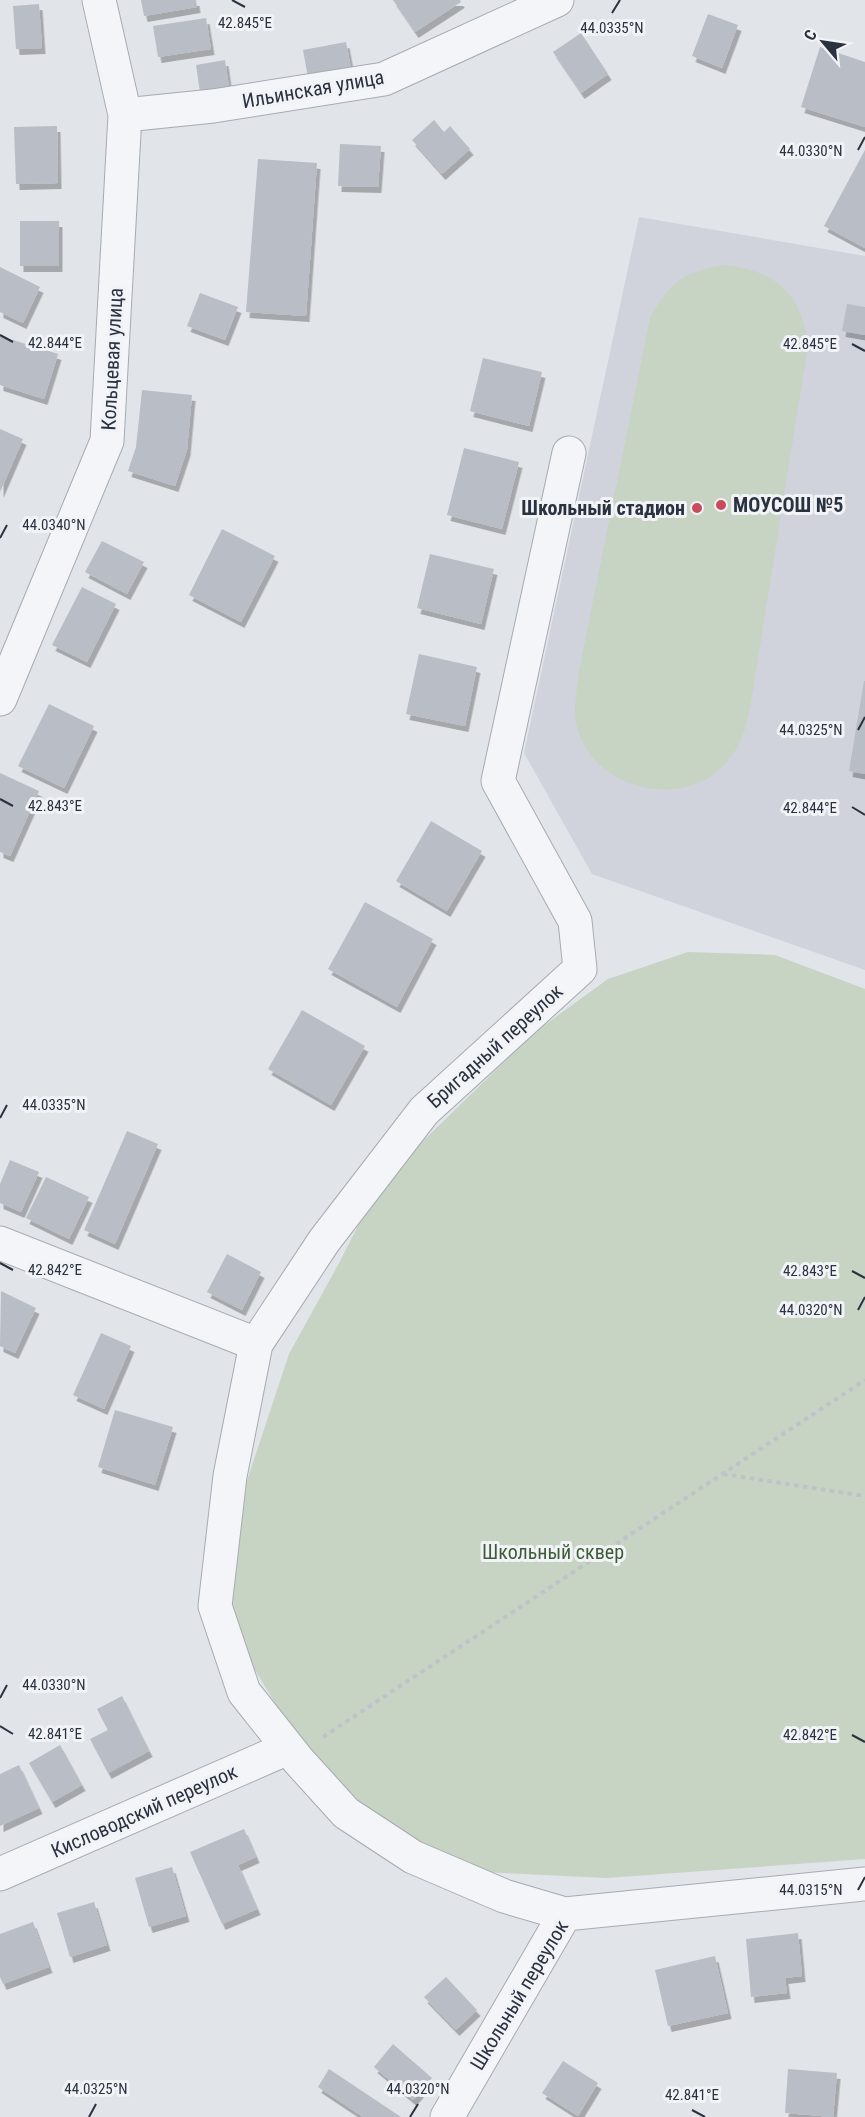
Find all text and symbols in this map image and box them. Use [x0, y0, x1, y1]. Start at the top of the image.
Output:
north arrow [793, 12, 853, 72]
text: 42.845°E [218, 14, 272, 32]
text: 44.0335°N [580, 19, 644, 37]
text: С [800, 26, 821, 44]
street label: Ильинская улица [240, 65, 386, 113]
text: 44.0330°N [779, 142, 843, 160]
street label: Кольцевая улица [96, 287, 128, 431]
text: 42.844°E [28, 334, 82, 352]
text: 42.845°E [783, 335, 837, 353]
place label: МОУСОШ №5 [733, 493, 843, 517]
place label: Школьный стадион [521, 496, 685, 520]
marker: МОУСОШ №5 [714, 498, 728, 512]
marker: Школьный стадион [690, 501, 704, 515]
text: 44.0340°N [22, 516, 86, 534]
text: 44.0325°N [779, 721, 843, 739]
text: 42.843°E [28, 797, 82, 815]
text: 42.844°E [783, 799, 837, 817]
street label: Бригадный переулок [422, 979, 568, 1113]
text: 44.0335°N [22, 1096, 86, 1114]
text: 42.842°E [28, 1261, 82, 1279]
text: 42.843°E [783, 1262, 837, 1280]
text: 44.0320°N [779, 1301, 843, 1319]
park label: Школьный сквер [482, 1540, 624, 1564]
text: 44.0330°N [22, 1676, 86, 1694]
text: 42.841°E [28, 1725, 82, 1743]
text: 42.842°E [783, 1726, 837, 1744]
street label: Кисловодский переулок [47, 1759, 241, 1863]
text: 44.0315°N [779, 1881, 843, 1899]
street label: Школьный переулок [465, 1915, 573, 2074]
text: 44.0325°N [64, 2080, 128, 2098]
text: 44.0320°N [386, 2080, 450, 2098]
text: 42.841°E [665, 2086, 719, 2104]

